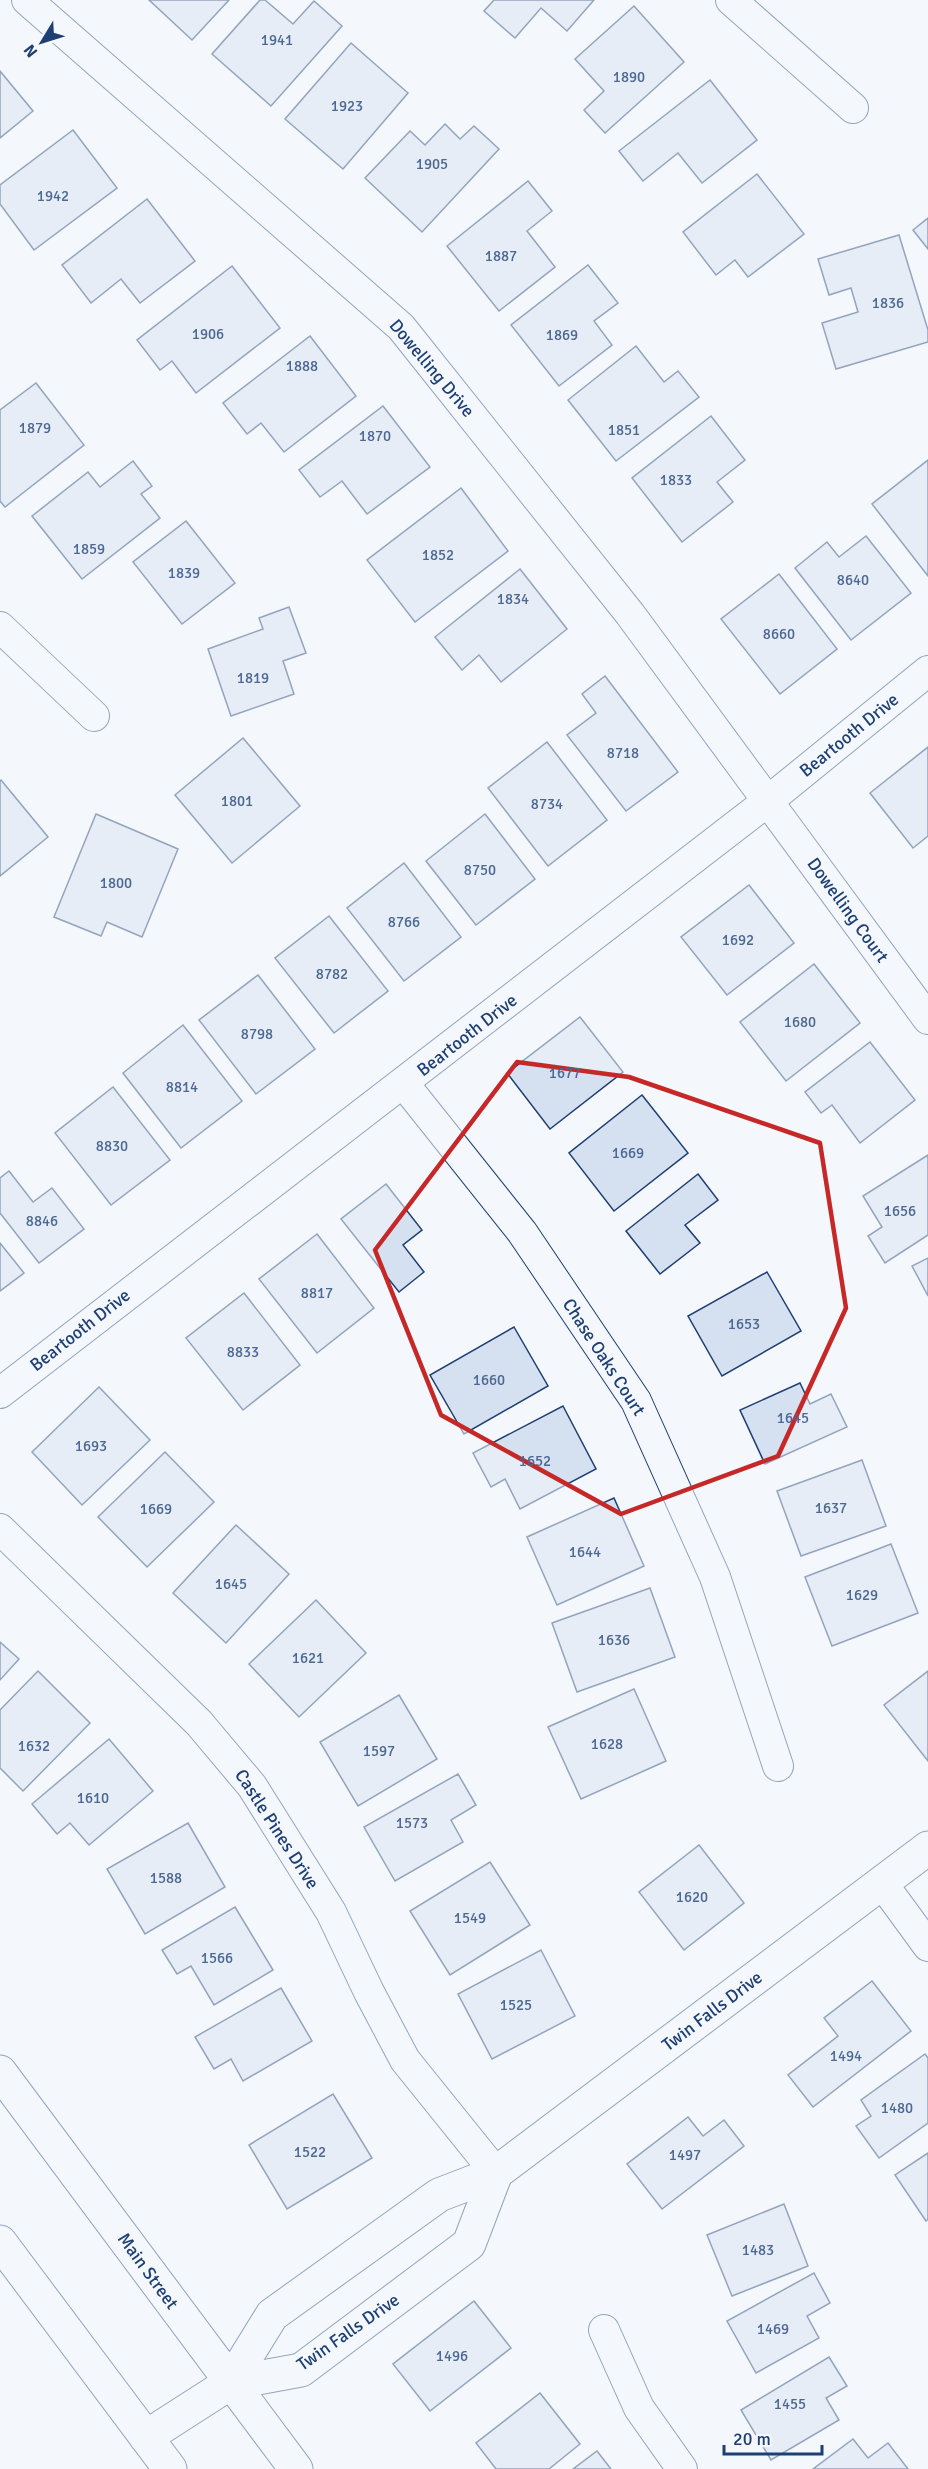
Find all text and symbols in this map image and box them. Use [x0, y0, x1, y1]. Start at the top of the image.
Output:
north arrow [12, 12, 72, 72]
house number: 1941 [261, 31, 293, 49]
text: N [20, 40, 42, 61]
house number: 1890 [613, 68, 645, 86]
house number: 1923 [331, 97, 363, 115]
house number: 1905 [416, 155, 448, 173]
house number: 1942 [37, 187, 69, 205]
house number: 1887 [485, 247, 517, 265]
house number: 1836 [872, 294, 904, 312]
street label: Dowelling Drive [385, 314, 479, 422]
house number: 1906 [192, 325, 224, 343]
house number: 1869 [546, 326, 578, 344]
house number: 1888 [286, 357, 318, 375]
house number: 1879 [19, 419, 51, 437]
house number: 1851 [608, 421, 640, 439]
house number: 1870 [359, 427, 391, 445]
house number: 1833 [660, 471, 692, 489]
house number: 1859 [73, 540, 105, 558]
house number: 1852 [422, 546, 454, 564]
house number: 1839 [168, 564, 200, 582]
house number: 8640 [837, 571, 869, 589]
house number: 1834 [497, 590, 529, 608]
house number: 8660 [763, 625, 795, 643]
house number: 1819 [237, 669, 269, 687]
street label: Beartooth Drive [795, 688, 903, 782]
house number: 8718 [607, 744, 639, 762]
house number: 1801 [221, 792, 253, 810]
house number: 8734 [531, 795, 563, 813]
street label: Dowelling Court [803, 853, 893, 967]
house number: 8750 [464, 861, 496, 879]
house number: 1800 [100, 874, 132, 892]
house number: 8766 [388, 913, 420, 931]
house number: 1692 [722, 931, 754, 949]
house number: 8782 [316, 965, 348, 983]
street label: Beartooth Drive [413, 989, 521, 1081]
house number: 1680 [784, 1013, 816, 1031]
house number: 8798 [241, 1025, 273, 1043]
house number: 1677 [549, 1064, 581, 1082]
house number: 8814 [166, 1078, 198, 1096]
house number: 8830 [96, 1137, 128, 1155]
house number: 1669 [612, 1144, 644, 1162]
house number: 1656 [884, 1202, 916, 1220]
house number: 8846 [26, 1212, 58, 1230]
street label: Beartooth Drive [26, 1284, 134, 1376]
house number: 8817 [301, 1284, 333, 1302]
street label: Chase Oaks Court [558, 1294, 650, 1420]
house number: 1653 [728, 1315, 760, 1333]
house number: 8833 [227, 1343, 259, 1361]
house number: 1660 [473, 1371, 505, 1389]
house number: 1645 [777, 1409, 809, 1427]
house number: 1693 [75, 1437, 107, 1455]
house number: 1652 [519, 1452, 551, 1470]
house number: 1637 [815, 1499, 847, 1517]
house number: 1669 [140, 1500, 172, 1518]
house number: 1644 [569, 1543, 601, 1561]
house number: 1645 [215, 1575, 247, 1593]
house number: 1629 [846, 1586, 878, 1604]
house number: 1636 [598, 1631, 630, 1649]
house number: 1621 [292, 1649, 324, 1667]
house number: 1628 [591, 1735, 623, 1753]
house number: 1632 [18, 1737, 50, 1755]
house number: 1597 [363, 1742, 395, 1760]
street label: Castle Pines Drive [230, 1765, 324, 1893]
house number: 1610 [77, 1789, 109, 1807]
house number: 1573 [396, 1814, 428, 1832]
house number: 1588 [150, 1869, 182, 1887]
house number: 1620 [676, 1888, 708, 1906]
house number: 1549 [454, 1909, 486, 1927]
house number: 1566 [201, 1949, 233, 1967]
street label: Twin Falls Drive [657, 1966, 767, 2056]
house number: 1525 [500, 1996, 532, 2014]
house number: 1494 [830, 2047, 862, 2065]
house number: 1480 [881, 2099, 913, 2117]
house number: 1522 [294, 2143, 326, 2161]
house number: 1497 [669, 2146, 701, 2164]
street label: Main Street [113, 2228, 183, 2314]
house number: 1483 [742, 2241, 774, 2259]
street label: Twin Falls Drive [293, 2289, 403, 2375]
house number: 1469 [757, 2320, 789, 2338]
house number: 1496 [436, 2347, 468, 2365]
house number: 1455 [774, 2395, 806, 2413]
scale bar [724, 2418, 822, 2456]
text: 20 m [733, 2428, 771, 2450]

